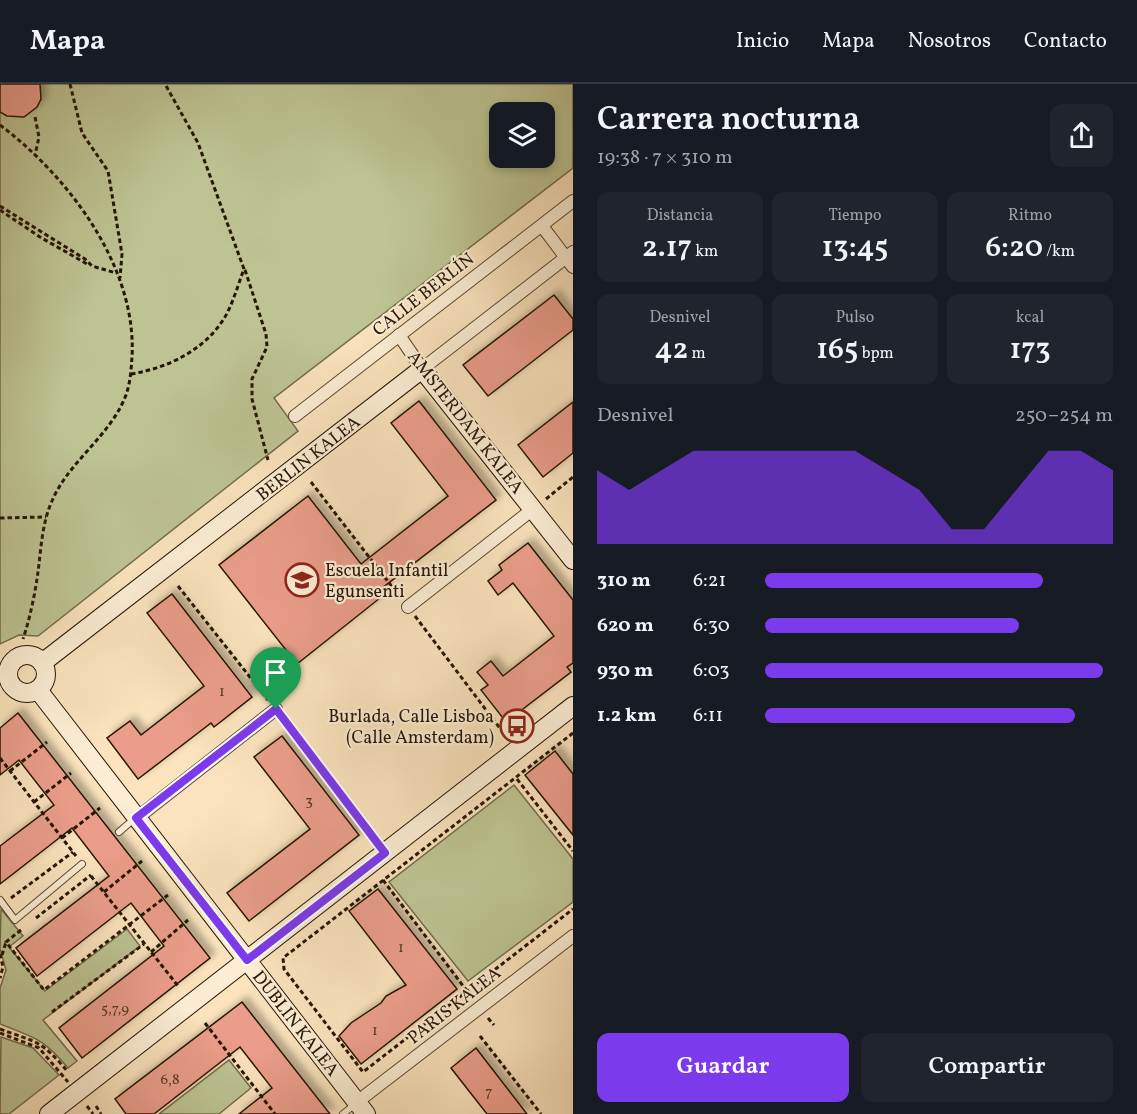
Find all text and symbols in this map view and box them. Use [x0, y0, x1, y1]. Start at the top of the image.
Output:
text: Mapa [30, 22, 105, 61]
text: Inicio [736, 27, 789, 56]
text: Mapa [822, 27, 875, 56]
text: Nosotros [908, 27, 991, 56]
text: Contacto [1024, 27, 1107, 56]
text: Carrera nocturna [597, 98, 860, 144]
map controls [489, 102, 555, 168]
button: layers [489, 102, 555, 168]
button: share [1050, 104, 1113, 167]
text: 19:38 · 7 × 310 m [597, 144, 733, 172]
text: Distancia [647, 205, 713, 227]
text: Tiempo [829, 205, 881, 227]
text: Ritmo [1008, 205, 1052, 227]
text: 2.17 [642, 227, 692, 269]
text: 13:45 [821, 227, 889, 269]
text: 6:20 [985, 227, 1043, 269]
text: km [692, 241, 718, 263]
text: /km [1043, 241, 1075, 263]
street label: CALLE BERLÍN [368, 248, 480, 343]
text: Desnivel [649, 307, 711, 329]
text: Pulso [836, 307, 874, 329]
text: kcal [1016, 307, 1044, 329]
text: 42 [654, 329, 688, 371]
text: 165 [816, 329, 859, 371]
text: 173 [1009, 329, 1051, 371]
text: m [688, 343, 706, 365]
text: bpm [859, 343, 894, 365]
street label: AMSTERDAM KALEA [401, 346, 529, 500]
text: Desnivel [597, 402, 673, 430]
text: 250–254 m [1015, 402, 1113, 430]
street label: BERLIN KALEA [252, 410, 367, 508]
place label: Escuela Infantil Egunsenti [325, 559, 448, 605]
school or university icon: Escuela Infantil Egunsenti [284, 562, 320, 598]
text: 310 m [597, 567, 651, 595]
text: 6:21 [693, 567, 726, 595]
text: 620 m [597, 612, 654, 640]
text: 6:30 [693, 612, 730, 640]
pin [250, 647, 301, 709]
icon: arrive [259, 656, 292, 689]
text: 930 m [597, 657, 653, 685]
text: 6:03 [693, 657, 730, 685]
house number: 1 [219, 682, 225, 703]
text: 1.2 km [597, 702, 657, 730]
text: 6:11 [693, 702, 723, 730]
place label: Burlada, Calle Lisboa (Calle Amsterdam) [328, 705, 494, 751]
bus stop icon: Burlada, Calle Lisboa (Calle Amsterdam) [499, 708, 535, 744]
house number: 3 [305, 791, 313, 812]
house number: 1 [398, 938, 404, 959]
street label: PARIS KALEA [403, 961, 507, 1051]
street label: DUBLIN KALEA [246, 966, 344, 1082]
house number: 5,7,9 [101, 999, 129, 1020]
house number: 1 [372, 1021, 378, 1042]
button: Guardar [597, 1033, 849, 1102]
button: Compartir [861, 1033, 1113, 1102]
house number: 6,8 [160, 1070, 180, 1091]
house number: 7 [485, 1082, 493, 1103]

